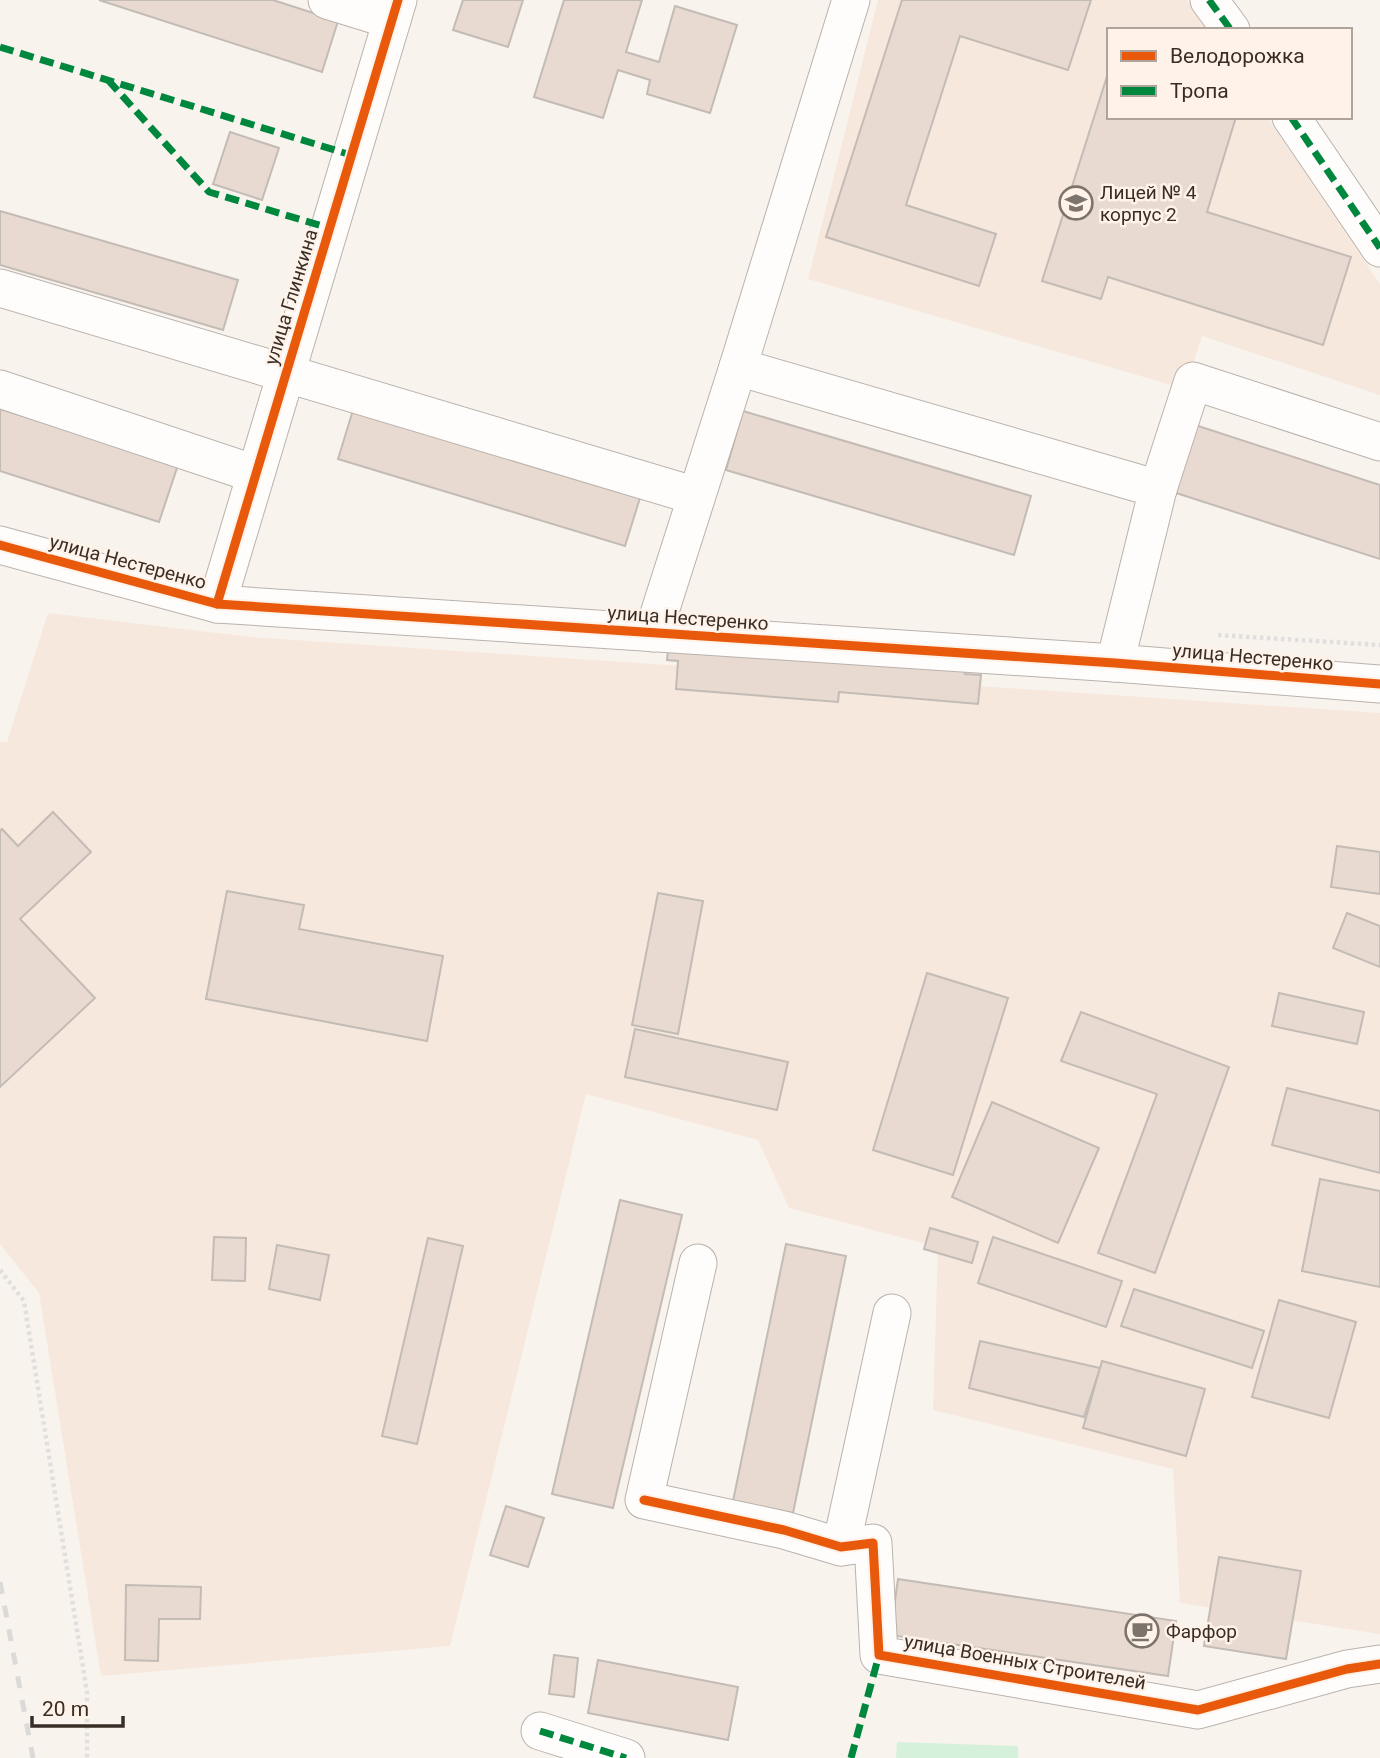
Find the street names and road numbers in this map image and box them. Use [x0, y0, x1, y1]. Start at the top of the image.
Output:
street label: улица Глинкина [259, 226, 323, 368]
street label: улица Нестеренко [47, 530, 209, 594]
street label: улица Нестеренко [607, 601, 769, 635]
street label: улица Нестеренко [1172, 639, 1334, 675]
street label: улица Военных Строителей [902, 1629, 1148, 1695]

